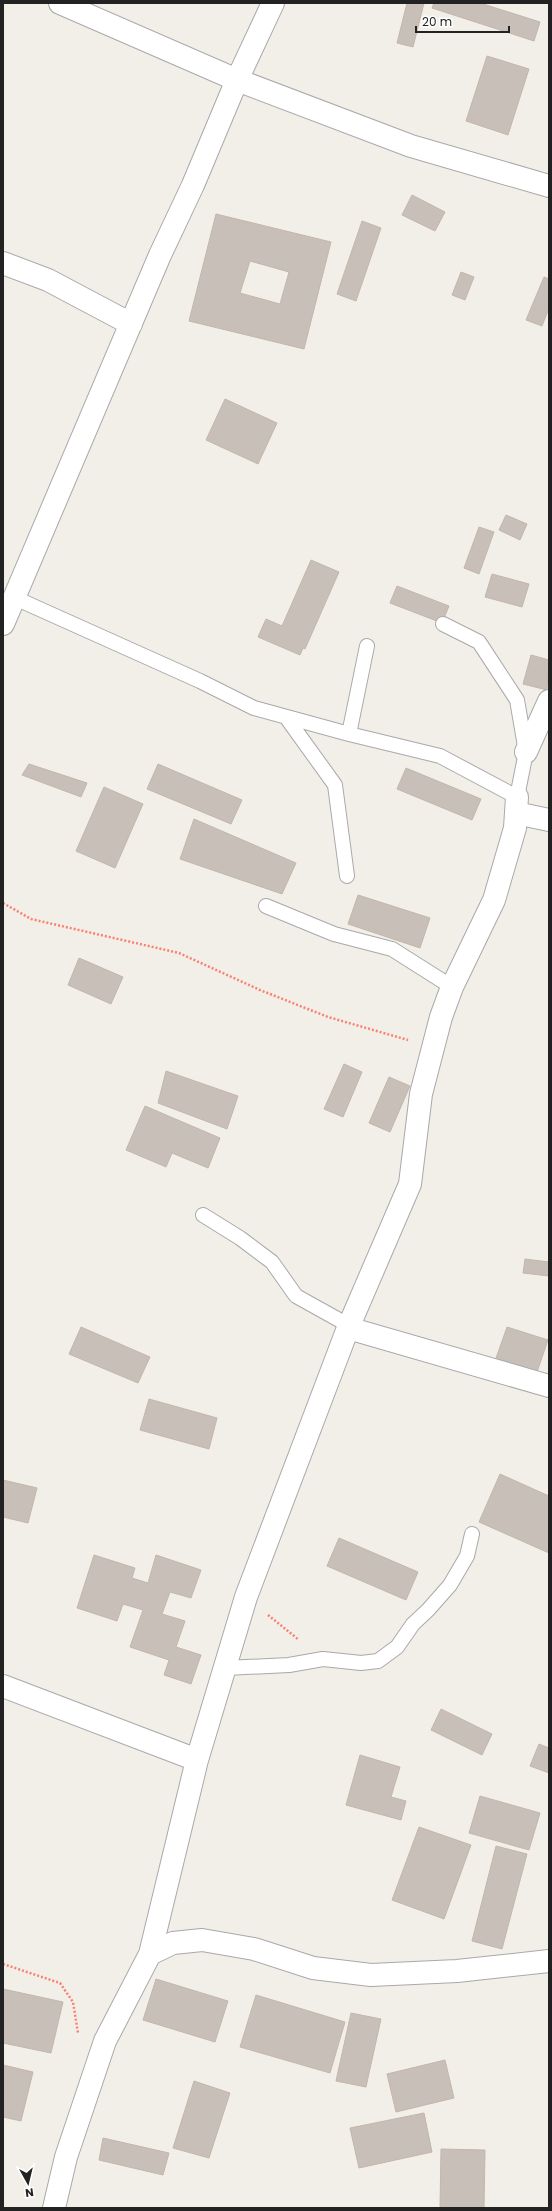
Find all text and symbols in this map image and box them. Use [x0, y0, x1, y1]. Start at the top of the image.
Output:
scale bar [416, 8, 509, 34]
text: 20 m [422, 13, 452, 30]
north arrow [8, 2163, 48, 2203]
text: N [24, 2184, 35, 2201]

